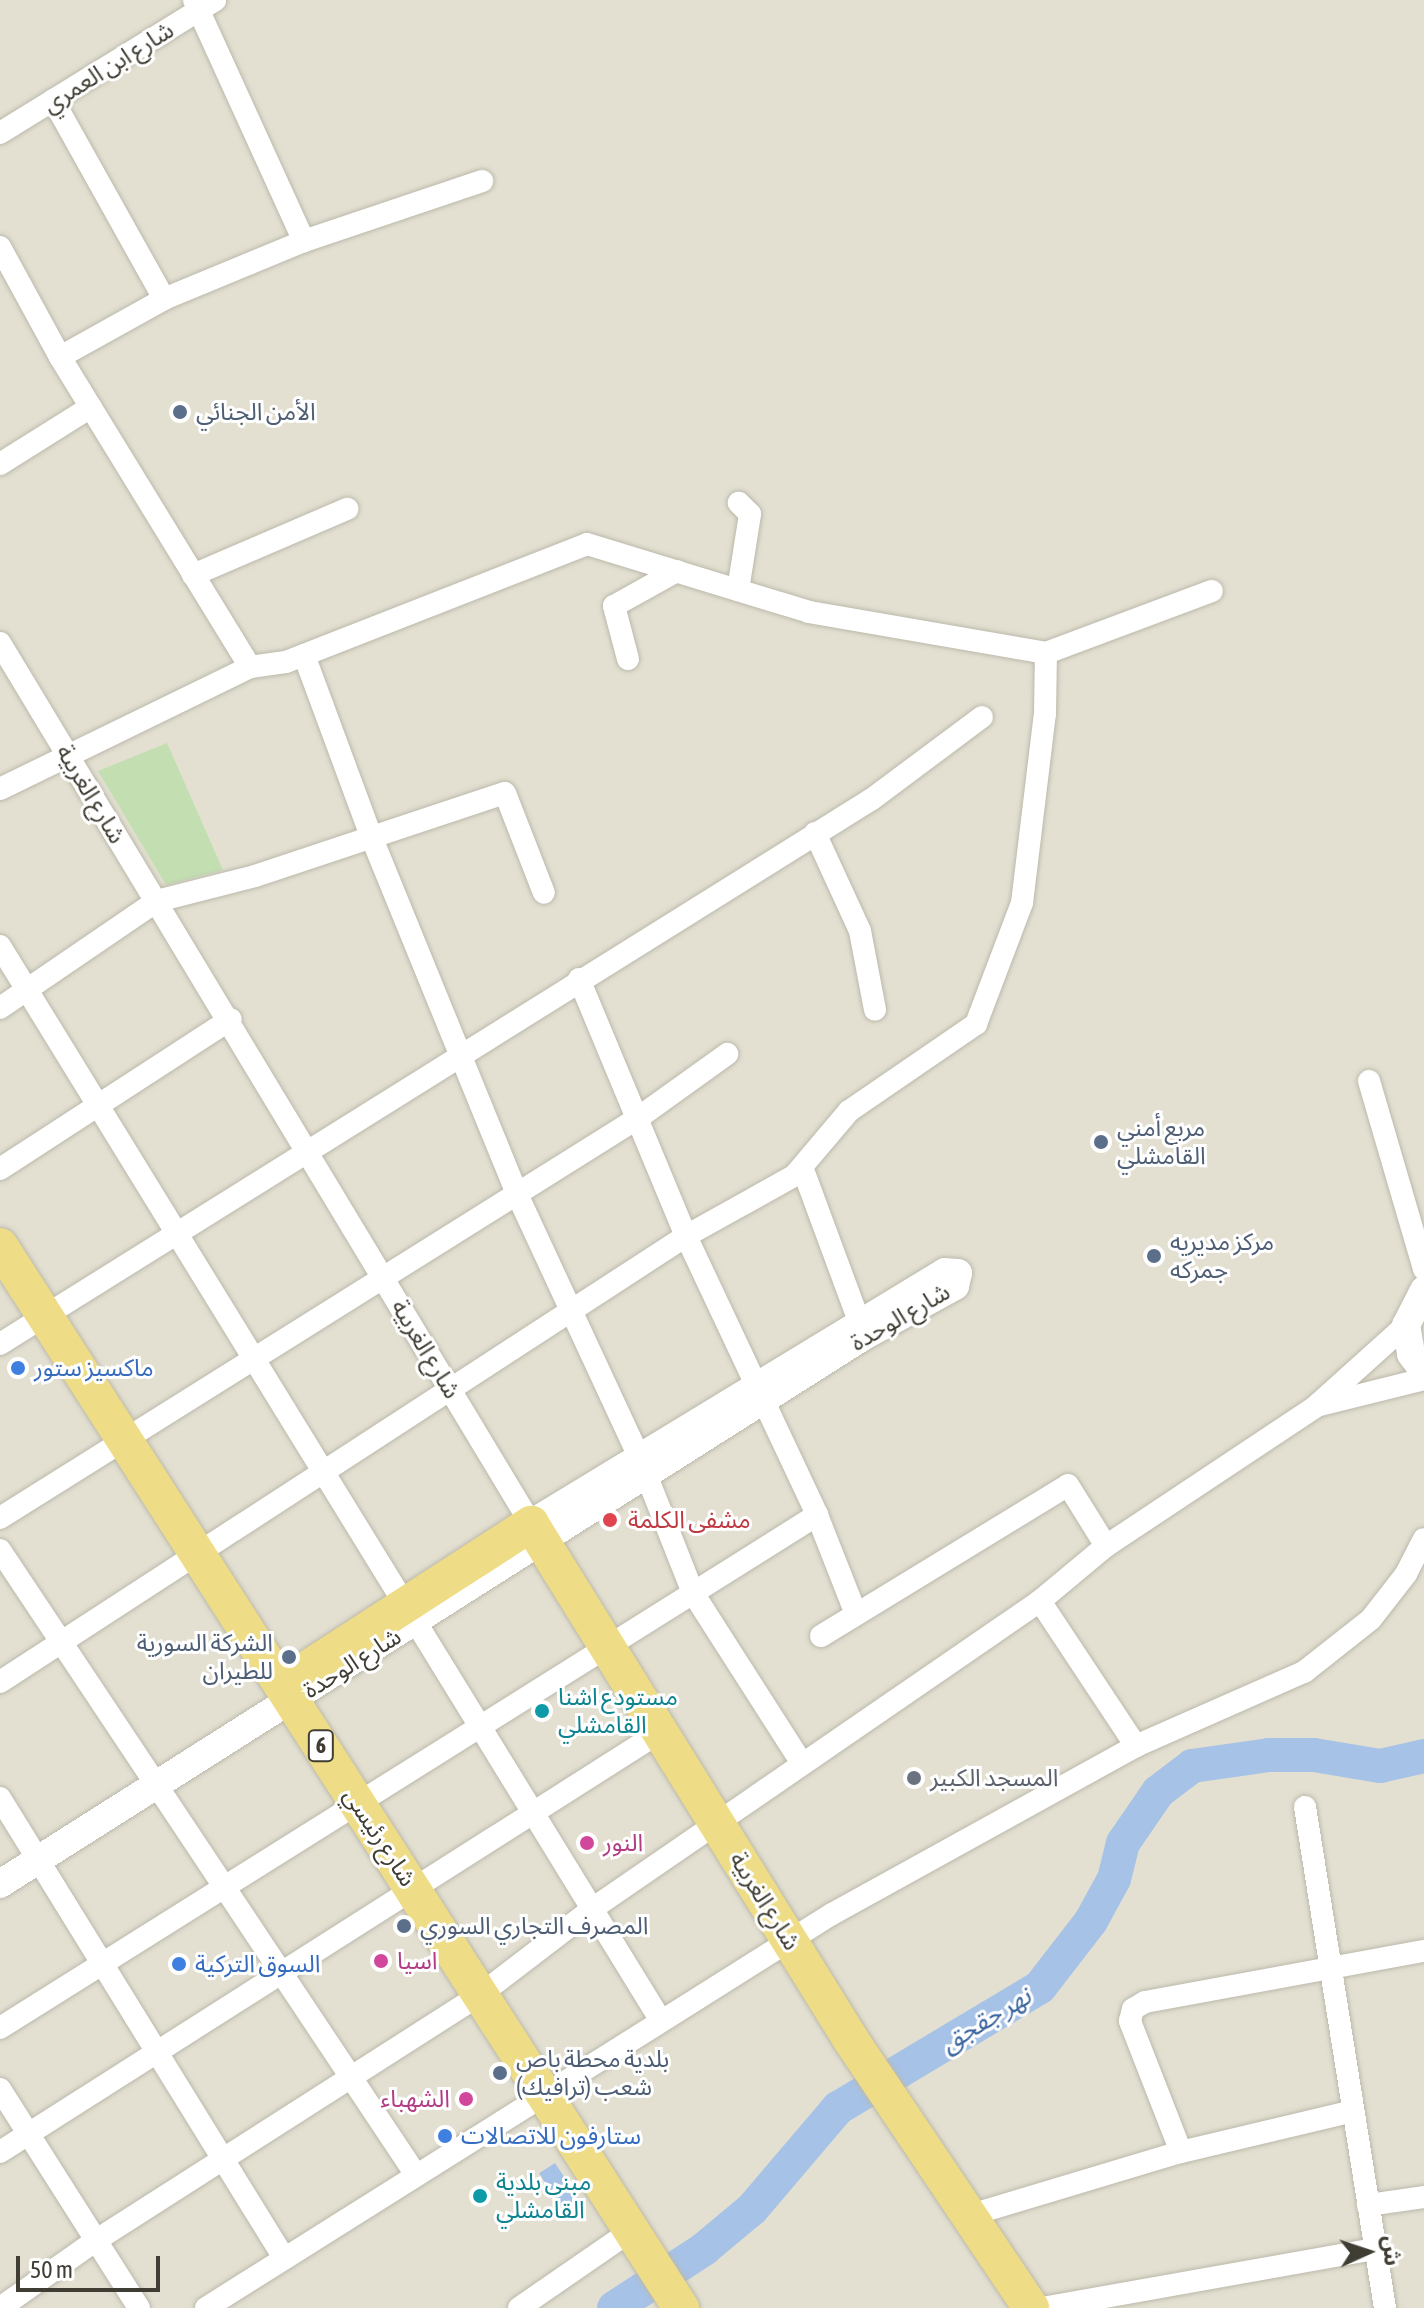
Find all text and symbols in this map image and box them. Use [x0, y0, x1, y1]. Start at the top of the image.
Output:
street label: شارع ابن العمري [37, 15, 179, 119]
place label: الأمن الجنائي [196, 398, 316, 426]
marker: الأمن الجنائي [171, 403, 189, 421]
street label: شارع الغربية [50, 739, 132, 849]
place label: مربع أمني القامشلي [1117, 1114, 1206, 1170]
marker: مربع أمني القامشلي [1092, 1133, 1110, 1151]
place label: مركز مديريه جمركه [1170, 1228, 1274, 1284]
marker: مركز مديريه جمركه [1145, 1247, 1163, 1265]
street label: شارع الوحدة [845, 1277, 955, 1357]
street label: شارع الغربية [385, 1294, 467, 1404]
place label: ماكسيز ستور [34, 1354, 154, 1382]
marker: ماكسيز ستور [9, 1359, 27, 1377]
place label: مشفى الكلمة [628, 1506, 751, 1534]
marker: مشفى الكلمة [599, 1509, 621, 1531]
street label: شارع الوحدة [298, 1622, 406, 1704]
place label: الشركة السورية للطيران [137, 1629, 273, 1685]
marker: الشركة السورية للطيران [280, 1648, 298, 1666]
place label: مستودع اشنا القامشلي [558, 1683, 678, 1739]
marker: مستودع اشنا القامشلي [533, 1702, 551, 1720]
road number: 6 [307, 1728, 335, 1764]
place label: المسجد الكبير [930, 1764, 1058, 1792]
marker: المسجد الكبير [905, 1769, 923, 1787]
street label: شارع رئيسي [338, 1782, 422, 1892]
place label: النور [603, 1829, 643, 1857]
marker: النور [578, 1834, 596, 1852]
street label: شارع الغربية [724, 1847, 806, 1955]
place label: المصرف التجاري السوري [420, 1912, 649, 1940]
marker: المصرف التجاري السوري [395, 1917, 413, 1935]
place label: اسيا [397, 1947, 437, 1975]
place label: السوق التركية [195, 1950, 320, 1978]
marker: اسيا [372, 1952, 390, 1970]
marker: السوق التركية [170, 1955, 188, 1973]
water label: نهر جقجق [935, 1981, 1037, 2059]
place label: بلدية محطة باص شعب (ترافيك) [516, 2045, 669, 2101]
marker: بلدية محطة باص شعب (ترافيك) [491, 2064, 509, 2082]
place label: الشهباء [380, 2085, 450, 2113]
marker: الشهباء [457, 2090, 475, 2108]
place label: ستارفون للاتصالات [461, 2122, 641, 2150]
marker: ستارفون للاتصالات [436, 2127, 454, 2145]
place label: مبنى بلدية القامشلي [496, 2168, 591, 2224]
marker: مبنى بلدية القامشلي [471, 2187, 489, 2205]
north arrow [1328, 2212, 1408, 2292]
text: ش [1378, 2235, 1406, 2266]
scale bar [20, 2240, 164, 2290]
text: 50 m [30, 2256, 73, 2283]

